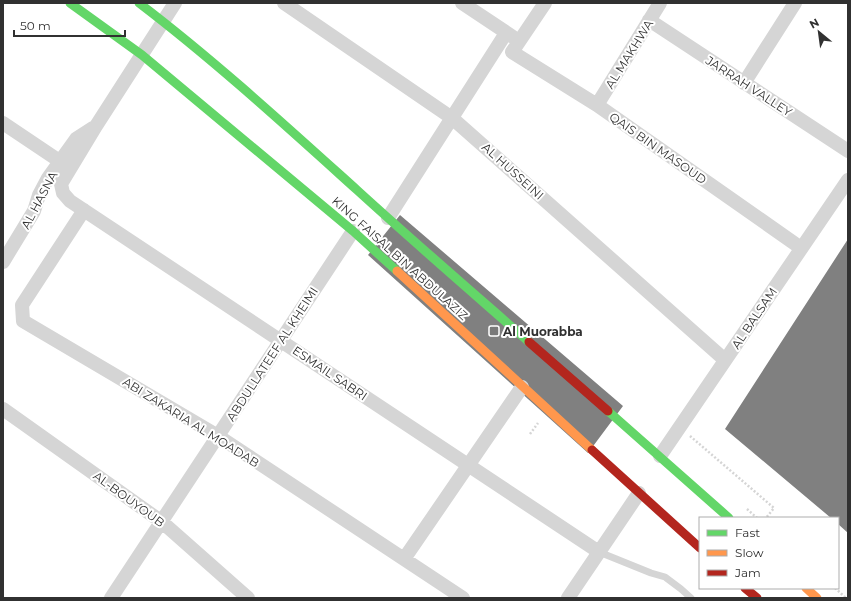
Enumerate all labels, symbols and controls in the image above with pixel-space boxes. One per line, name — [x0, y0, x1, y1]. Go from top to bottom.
scale bar — [14, 12, 125, 38]
north arrow — [799, 12, 839, 52]
text: N — [807, 15, 821, 32]
street label: AL MAKHWA — [602, 16, 656, 91]
text: 50 m — [20, 18, 51, 33]
street label: JARRAH VALLEY — [702, 52, 795, 120]
street label: QAIS BIN MASOUD — [607, 109, 710, 187]
street label: AL HUSSEINI — [479, 139, 547, 203]
street label: AL HASNA — [18, 168, 61, 231]
street label: KING FAISAL BIN ABDULAZIZ — [329, 193, 471, 323]
street label: ABDULLATEEF AL KHEIMI — [223, 284, 321, 424]
street label: AL BALSAM — [728, 284, 780, 352]
place label: Al Muorabba — [502, 324, 583, 339]
marker: Al Muorabba — [488, 325, 500, 337]
street label: ESMAIL SABRI — [290, 343, 370, 403]
street label: ABI ZAKARIA AL MOADAB — [120, 374, 262, 470]
street label: AL-BOUYOUB — [90, 468, 168, 530]
legend — [699, 517, 839, 589]
text: Fast — [735, 525, 760, 540]
text: Slow — [735, 545, 764, 560]
text: Jam — [734, 565, 761, 580]

